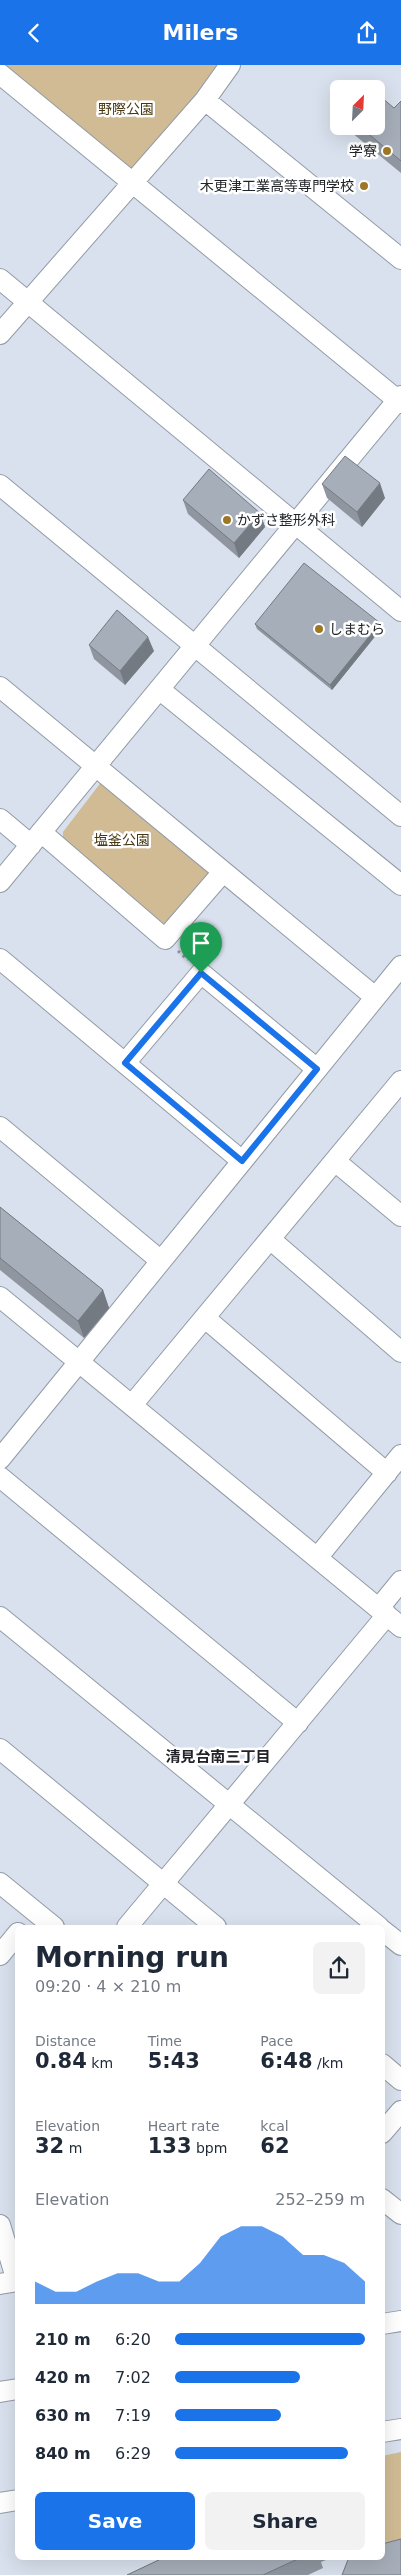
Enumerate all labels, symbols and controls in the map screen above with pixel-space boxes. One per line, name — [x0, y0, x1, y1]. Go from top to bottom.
icon: back — [20, 19, 48, 47]
icon: share — [353, 19, 381, 47]
text: Milers — [163, 20, 238, 45]
north arrow — [330, 80, 385, 135]
map controls — [330, 80, 385, 135]
park label: 野際公園 — [98, 101, 154, 117]
place label: 学寮 — [349, 143, 377, 159]
marker: 学寮 — [381, 145, 393, 157]
place label: 木更津工業高等専門学校 — [200, 178, 354, 194]
marker: 木更津工業高等専門学校 — [358, 180, 370, 192]
place label: かずさ整形外科 — [237, 512, 335, 528]
marker: かずさ整形外科 — [221, 514, 233, 526]
place label: しまむら — [329, 621, 385, 637]
marker: しまむら — [313, 623, 325, 635]
park label: 塩釜公園 — [94, 832, 150, 848]
pin — [180, 922, 222, 973]
icon: arrive — [187, 929, 215, 957]
district label: 清見台南三丁目 — [165, 1748, 271, 1766]
text: Morning run — [35, 1941, 229, 1974]
button: share — [313, 1942, 365, 1994]
text: 09:20 · 4 × 210 m — [35, 1977, 181, 1996]
text: Distance — [35, 2033, 96, 2049]
text: Time — [148, 2033, 182, 2049]
text: Pace — [260, 2033, 293, 2049]
text: 0.84 — [35, 2049, 87, 2073]
text: 5:43 — [148, 2049, 200, 2073]
text: 6:48 — [260, 2049, 313, 2073]
text: km — [87, 2055, 113, 2071]
text: /km — [313, 2055, 343, 2071]
text: Elevation — [35, 2118, 100, 2134]
text: Heart rate — [148, 2118, 220, 2134]
text: kcal — [260, 2118, 289, 2134]
text: 32 — [35, 2134, 64, 2158]
text: 133 — [148, 2134, 192, 2158]
text: 62 — [260, 2134, 290, 2158]
text: m — [64, 2140, 82, 2156]
text: bpm — [192, 2140, 227, 2156]
text: Elevation — [35, 2190, 109, 2209]
text: 252–259 m — [275, 2190, 365, 2209]
text: 210 m — [35, 2330, 91, 2349]
text: 6:20 — [115, 2330, 151, 2349]
text: 420 m — [35, 2368, 91, 2387]
text: 7:02 — [115, 2368, 151, 2387]
text: 630 m — [35, 2406, 91, 2425]
text: 7:19 — [115, 2406, 151, 2425]
text: 840 m — [35, 2444, 91, 2463]
text: 6:29 — [115, 2444, 151, 2463]
button: Save — [35, 2492, 195, 2550]
button: Share — [205, 2492, 365, 2550]

